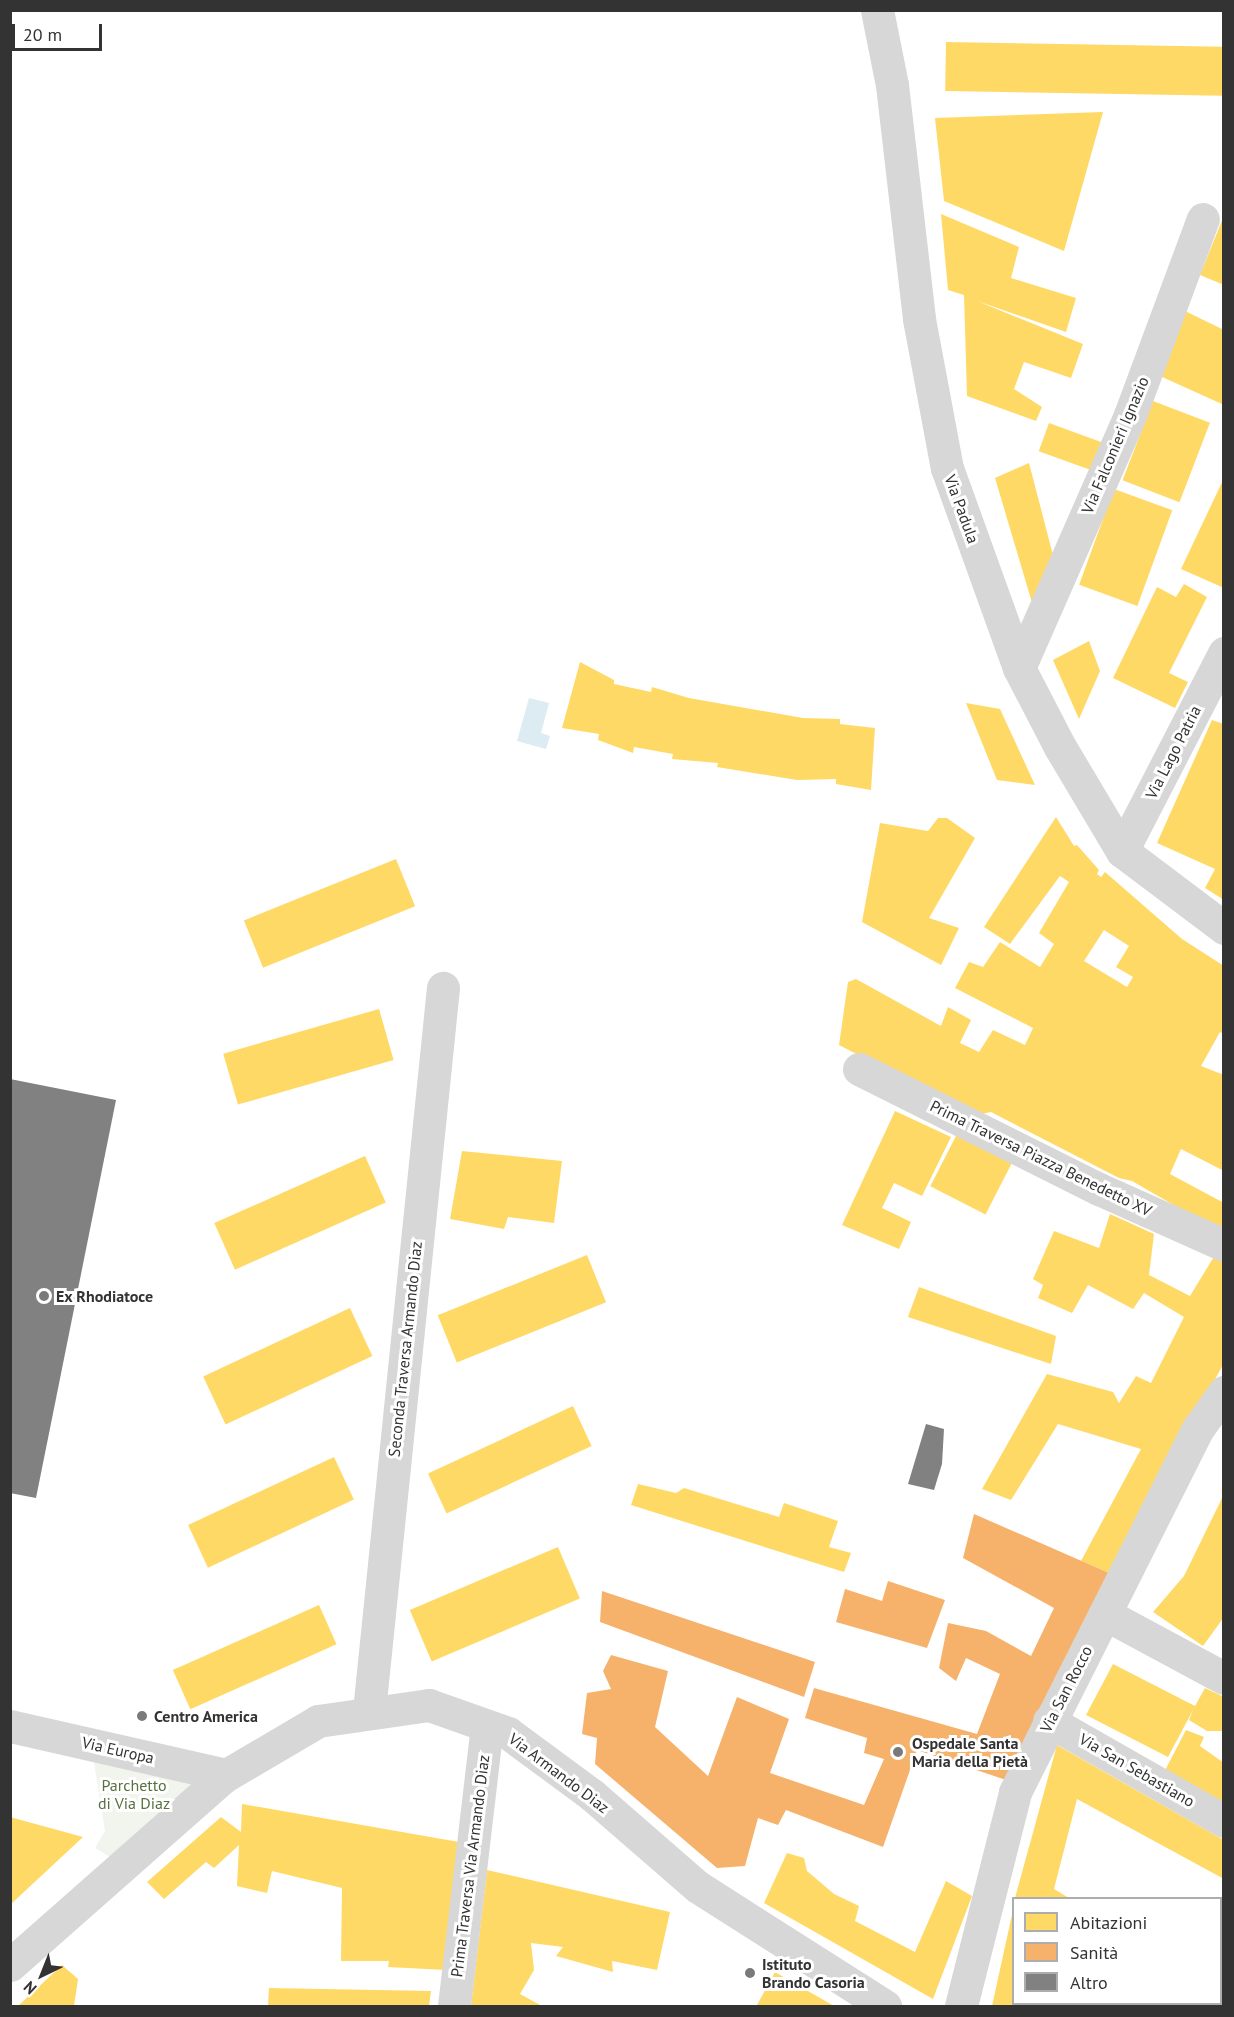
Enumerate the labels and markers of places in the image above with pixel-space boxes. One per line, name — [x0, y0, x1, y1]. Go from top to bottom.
place label: Ex Rhodiatoce — [56, 1286, 153, 1306]
marker: Ex Rhodiatoce — [37, 1289, 51, 1303]
place label: Centro America — [154, 1706, 259, 1726]
marker: Centro America — [135, 1709, 149, 1723]
place label: Ospedale Santa Maria della Pietà — [912, 1733, 1028, 1771]
marker: Ospedale Santa Maria della Pietà — [889, 1743, 907, 1761]
place label: Istituto Brando Casoria — [762, 1954, 865, 1992]
marker: Istituto Brando Casoria — [743, 1966, 757, 1980]

